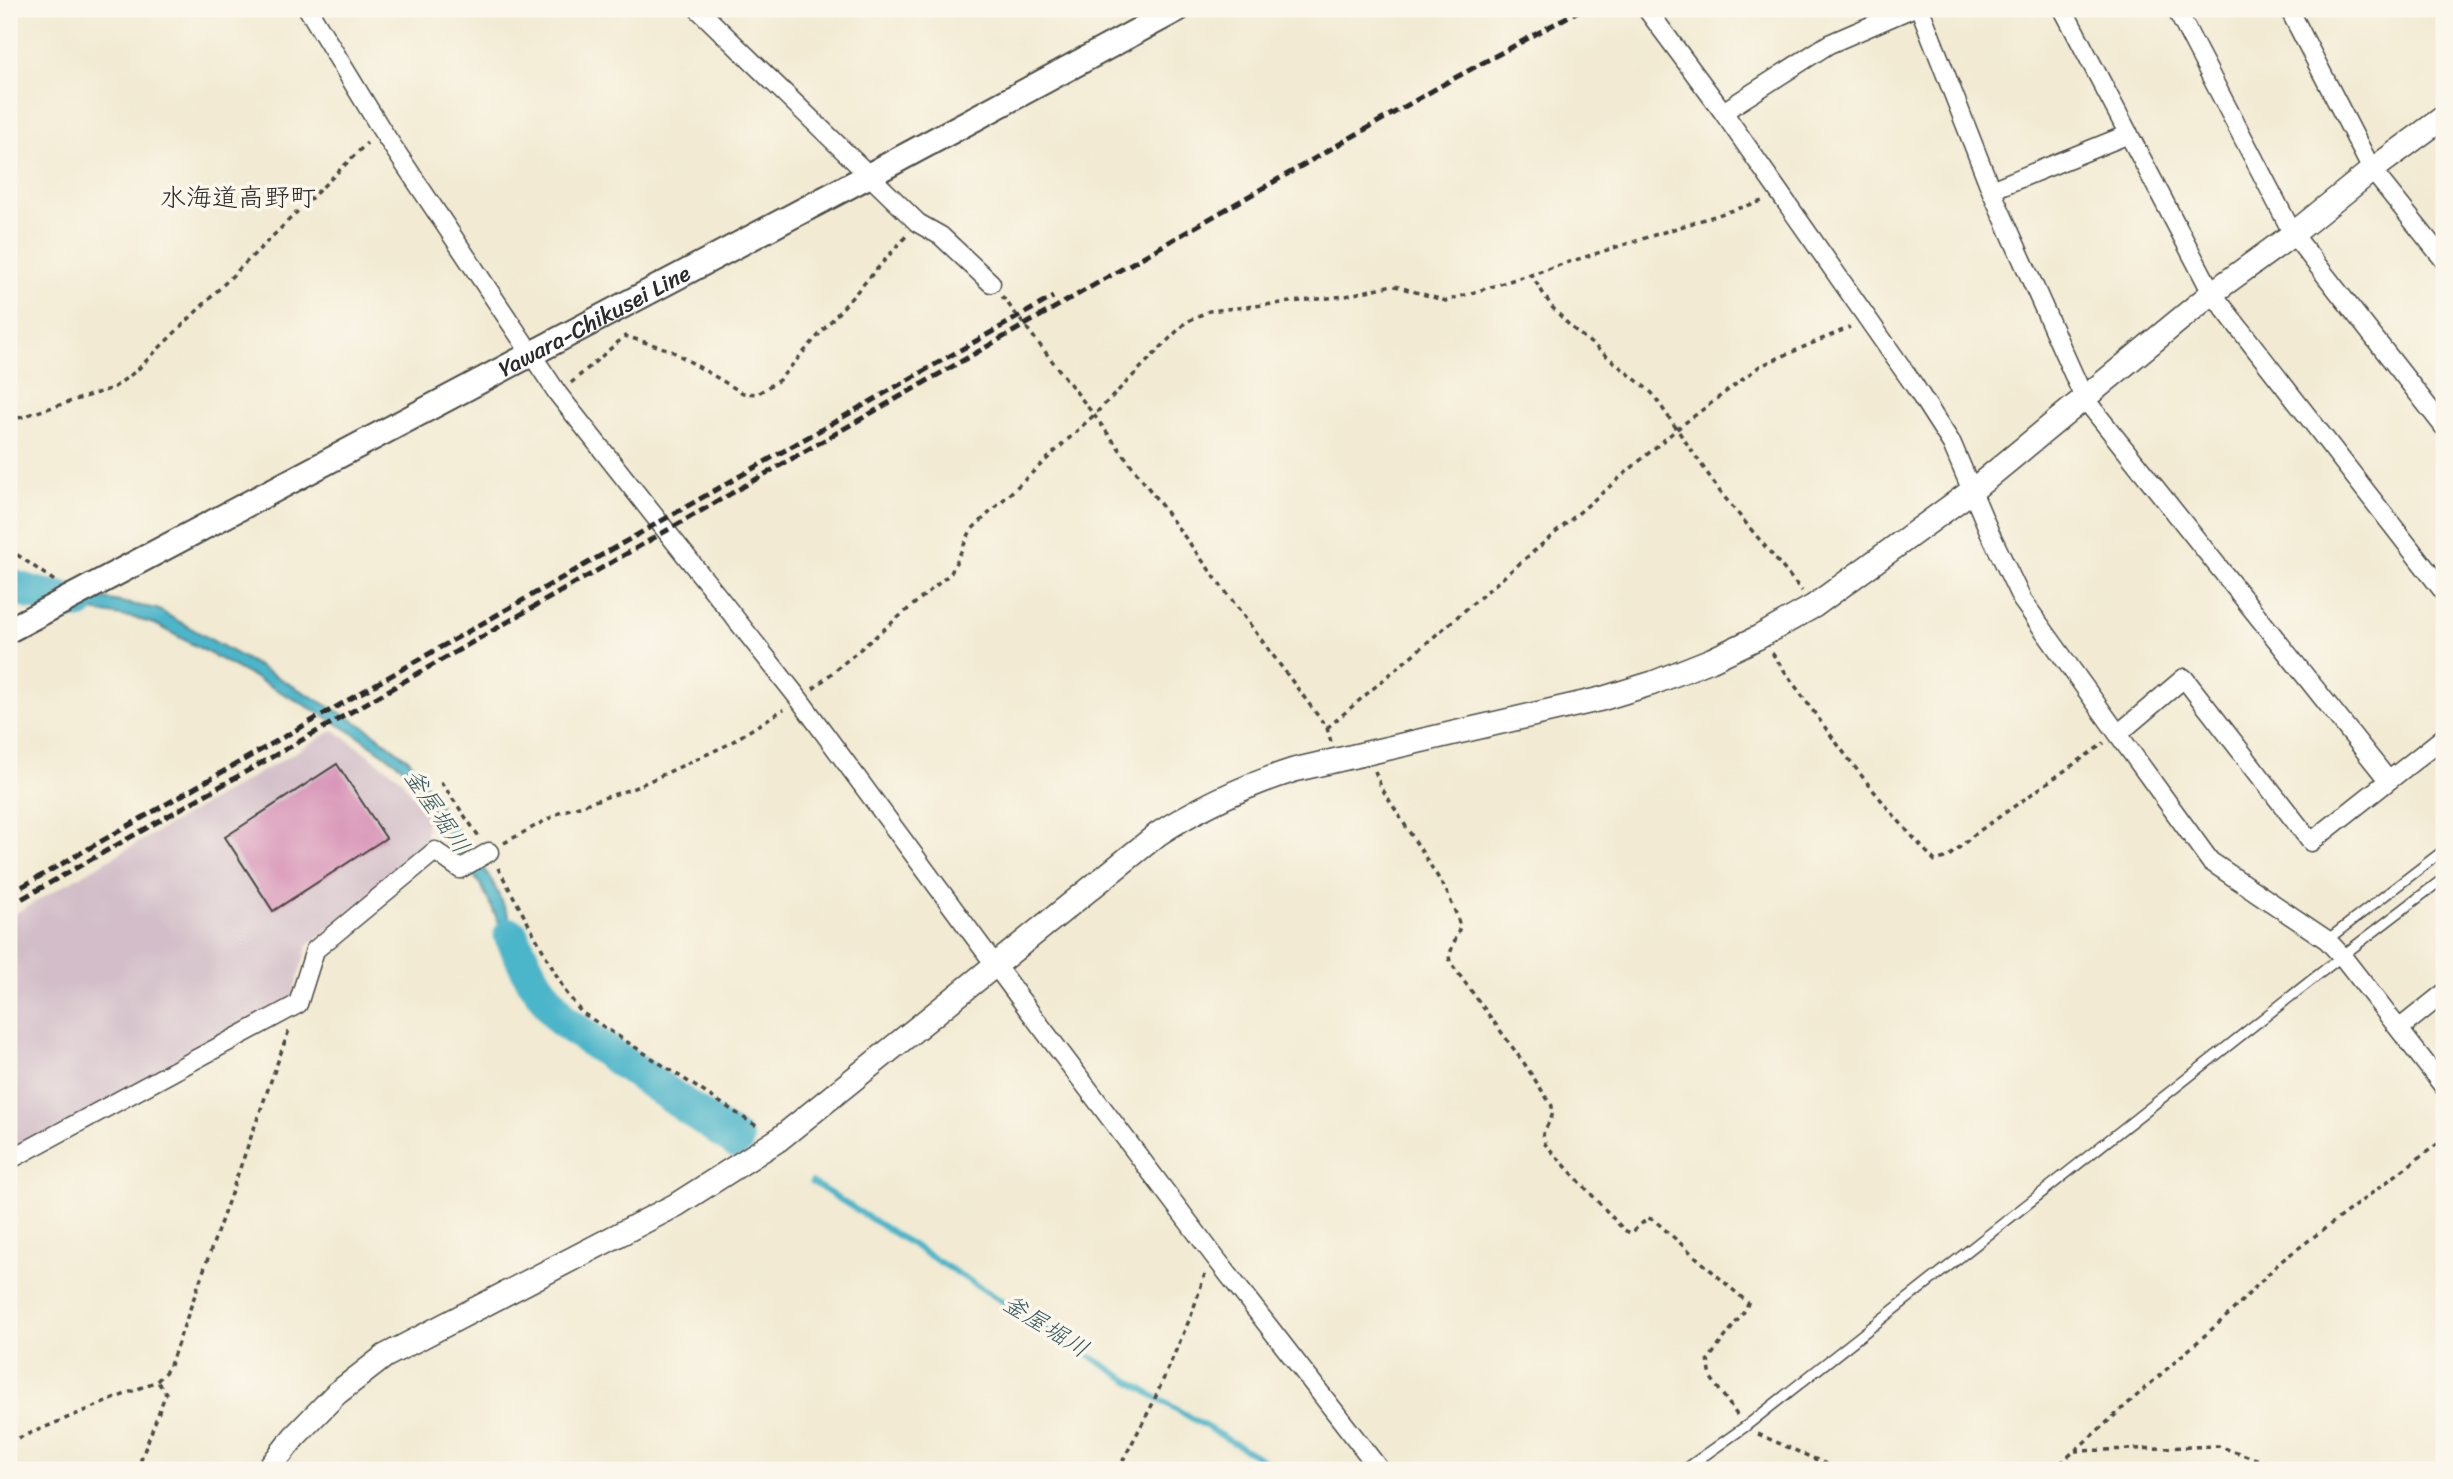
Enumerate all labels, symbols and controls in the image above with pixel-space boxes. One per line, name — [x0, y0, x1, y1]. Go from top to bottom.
district label: 水海道高野町 — [160, 174, 316, 220]
street label: Yawara-Chikusei Line — [491, 253, 698, 389]
water label: 釜屋堀川 — [393, 759, 481, 863]
water label: 釜屋堀川 — [994, 1283, 1098, 1369]

